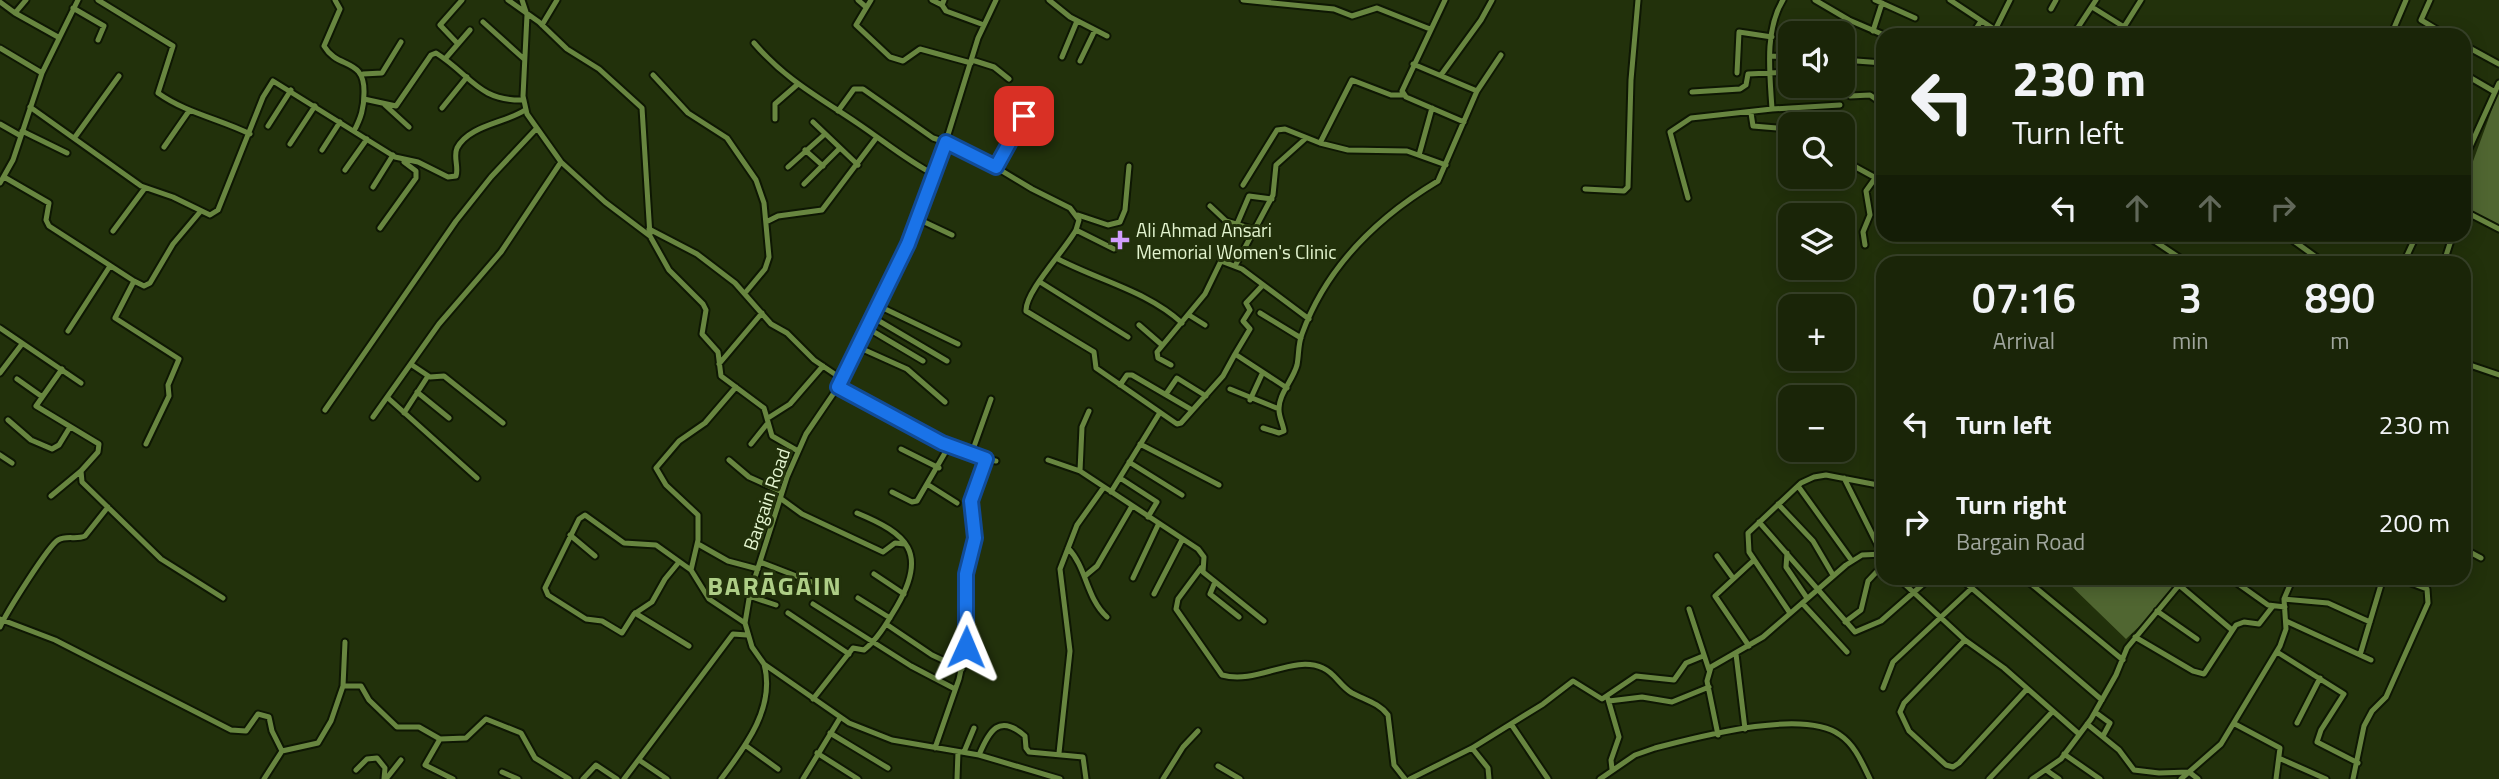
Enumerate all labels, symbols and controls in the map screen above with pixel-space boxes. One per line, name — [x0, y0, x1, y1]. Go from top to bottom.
map controls — [1778, 21, 1855, 462]
button: sound — [1778, 21, 1855, 98]
text: 230 m — [2012, 40, 2146, 115]
icon: left — [1897, 56, 1988, 147]
pin — [994, 86, 1054, 146]
icon: arrive — [1005, 97, 1043, 135]
text: Turn left — [2012, 108, 2124, 156]
button: search — [1778, 112, 1855, 189]
icon: left — [2045, 189, 2083, 227]
icon: ahead — [2118, 189, 2156, 227]
icon: ahead — [2191, 189, 2229, 227]
icon: right — [2264, 189, 2302, 227]
button: layers — [1778, 203, 1855, 280]
place label: Ali Ahmad Ansari Memorial Women's Clinic — [1136, 215, 1337, 266]
marker: Ali Ahmad Ansari Memorial Women's Clinic — [1110, 230, 1130, 250]
text: 07:16 — [1972, 265, 2076, 329]
text: 3 — [2179, 265, 2202, 329]
text: 890 — [2305, 265, 2375, 329]
button: + — [1778, 294, 1855, 371]
text: Arrival — [1993, 323, 2055, 358]
text: min — [2172, 323, 2209, 358]
text: m — [2330, 323, 2349, 358]
button: − — [1778, 385, 1855, 462]
icon: left — [1897, 405, 1935, 443]
text: Turn left — [1956, 405, 2051, 444]
text: 230 m — [2379, 405, 2450, 444]
street label: Bargain Road — [735, 444, 797, 554]
text: Turn right — [1956, 485, 2067, 524]
icon: right — [1897, 503, 1935, 541]
text: 200 m — [2379, 503, 2450, 542]
text: Bargain Road — [1956, 524, 2085, 559]
district label: BARĀGĀIN — [707, 566, 843, 605]
position arrow — [929, 610, 1003, 684]

